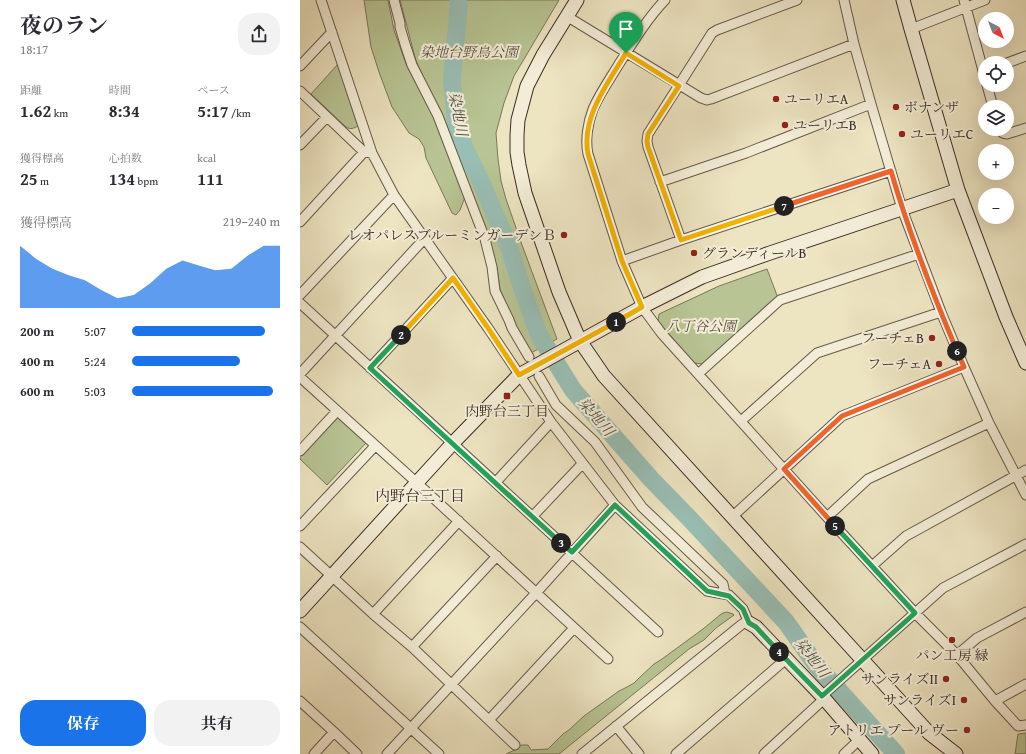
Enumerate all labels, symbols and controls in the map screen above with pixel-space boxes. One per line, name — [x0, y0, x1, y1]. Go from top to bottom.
text: 夜のラン — [20, 9, 108, 41]
pin — [609, 12, 643, 53]
north arrow — [978, 12, 1014, 48]
map controls — [978, 12, 1014, 224]
button: share — [238, 13, 280, 55]
icon: arrive — [615, 18, 637, 40]
text: 18:17 — [20, 40, 48, 59]
park label: 染地台野鳥公園 — [420, 42, 520, 62]
button: locate — [978, 56, 1014, 92]
text: 距離 — [20, 82, 42, 98]
text: 時間 — [109, 82, 131, 98]
text: ペース — [197, 82, 230, 98]
place label: ユーリエA — [784, 89, 849, 109]
water label: 染地川 — [444, 90, 473, 140]
marker: ユーリエA — [771, 94, 781, 104]
place label: ボナンザ — [904, 97, 959, 117]
text: 1.62 — [20, 98, 51, 123]
text: 8:34 — [109, 98, 140, 123]
text: 5:17 — [197, 98, 229, 123]
button: layers — [978, 100, 1014, 136]
marker: ボナンザ — [891, 102, 901, 112]
text: km — [51, 105, 68, 121]
text: /km — [229, 105, 251, 121]
place label: ユーリエB — [793, 115, 857, 135]
marker: ユーリエB — [780, 120, 790, 130]
place label: ユーリエC — [910, 124, 974, 144]
marker: ユーリエC — [897, 129, 907, 139]
button: + — [978, 144, 1014, 180]
text: 獲得標高 — [20, 150, 64, 166]
text: 心拍数 — [109, 150, 142, 166]
text: kcal — [197, 150, 216, 166]
text: 25 — [20, 166, 38, 191]
text: 134 — [109, 166, 135, 191]
text: 111 — [197, 166, 224, 191]
text: m — [38, 173, 49, 189]
text: bpm — [135, 173, 158, 189]
button: − — [978, 188, 1014, 224]
pin: 7 — [774, 196, 794, 216]
text: 7 — [781, 198, 787, 214]
text: 219–240 m — [223, 212, 280, 231]
text: 獲得標高 — [20, 213, 72, 232]
place label: レオパレスブルーミンガーデンＢ — [348, 225, 556, 245]
marker: レオパレスブルーミンガーデンＢ — [559, 230, 569, 240]
place label: グランディールB — [702, 243, 807, 263]
marker: グランディールB — [689, 248, 699, 258]
pin: 1 — [606, 312, 626, 332]
text: 1 — [613, 314, 619, 330]
park label: 八丁谷公園 — [666, 316, 738, 336]
text: 200 m — [20, 322, 54, 341]
text: 5:07 — [84, 322, 106, 341]
pin: 2 — [391, 325, 411, 345]
text: 2 — [398, 327, 404, 343]
place label: フーチェB — [861, 328, 924, 348]
marker: フーチェB — [927, 333, 937, 343]
pin: 6 — [947, 341, 967, 361]
text: 6 — [954, 343, 960, 359]
text: 400 m — [20, 352, 54, 371]
text: 5:24 — [84, 352, 106, 371]
place label: フーチェA — [867, 354, 932, 374]
marker: フーチェA — [934, 359, 944, 369]
text: 600 m — [20, 382, 54, 401]
text: 5:03 — [84, 382, 106, 401]
marker: 内野台三丁目 — [502, 391, 512, 401]
water label: 染地川 — [574, 393, 620, 442]
place label: 内野台三丁目 — [465, 401, 549, 421]
district label: 内野台三丁目 — [375, 485, 465, 506]
pin: 5 — [825, 516, 845, 536]
text: 5 — [832, 518, 838, 534]
pin: 3 — [551, 533, 571, 553]
text: 3 — [558, 535, 564, 551]
water label: 染地川 — [790, 633, 836, 683]
marker: パン工房 緑 — [947, 635, 957, 645]
pin: 4 — [769, 642, 789, 662]
text: 4 — [776, 644, 782, 660]
place label: パン工房 緑 — [915, 645, 989, 665]
place label: サンライズⅡ — [861, 669, 938, 689]
marker: サンライズⅡ — [941, 674, 951, 684]
place label: サンライズⅠ — [883, 690, 956, 710]
marker: サンライズⅠ — [959, 695, 969, 705]
button: 保存 — [20, 700, 146, 746]
button: 共有 — [154, 700, 280, 746]
place label: アトリエ プール ヴー — [828, 720, 959, 740]
marker: アトリエ プール ヴー — [962, 725, 972, 735]

